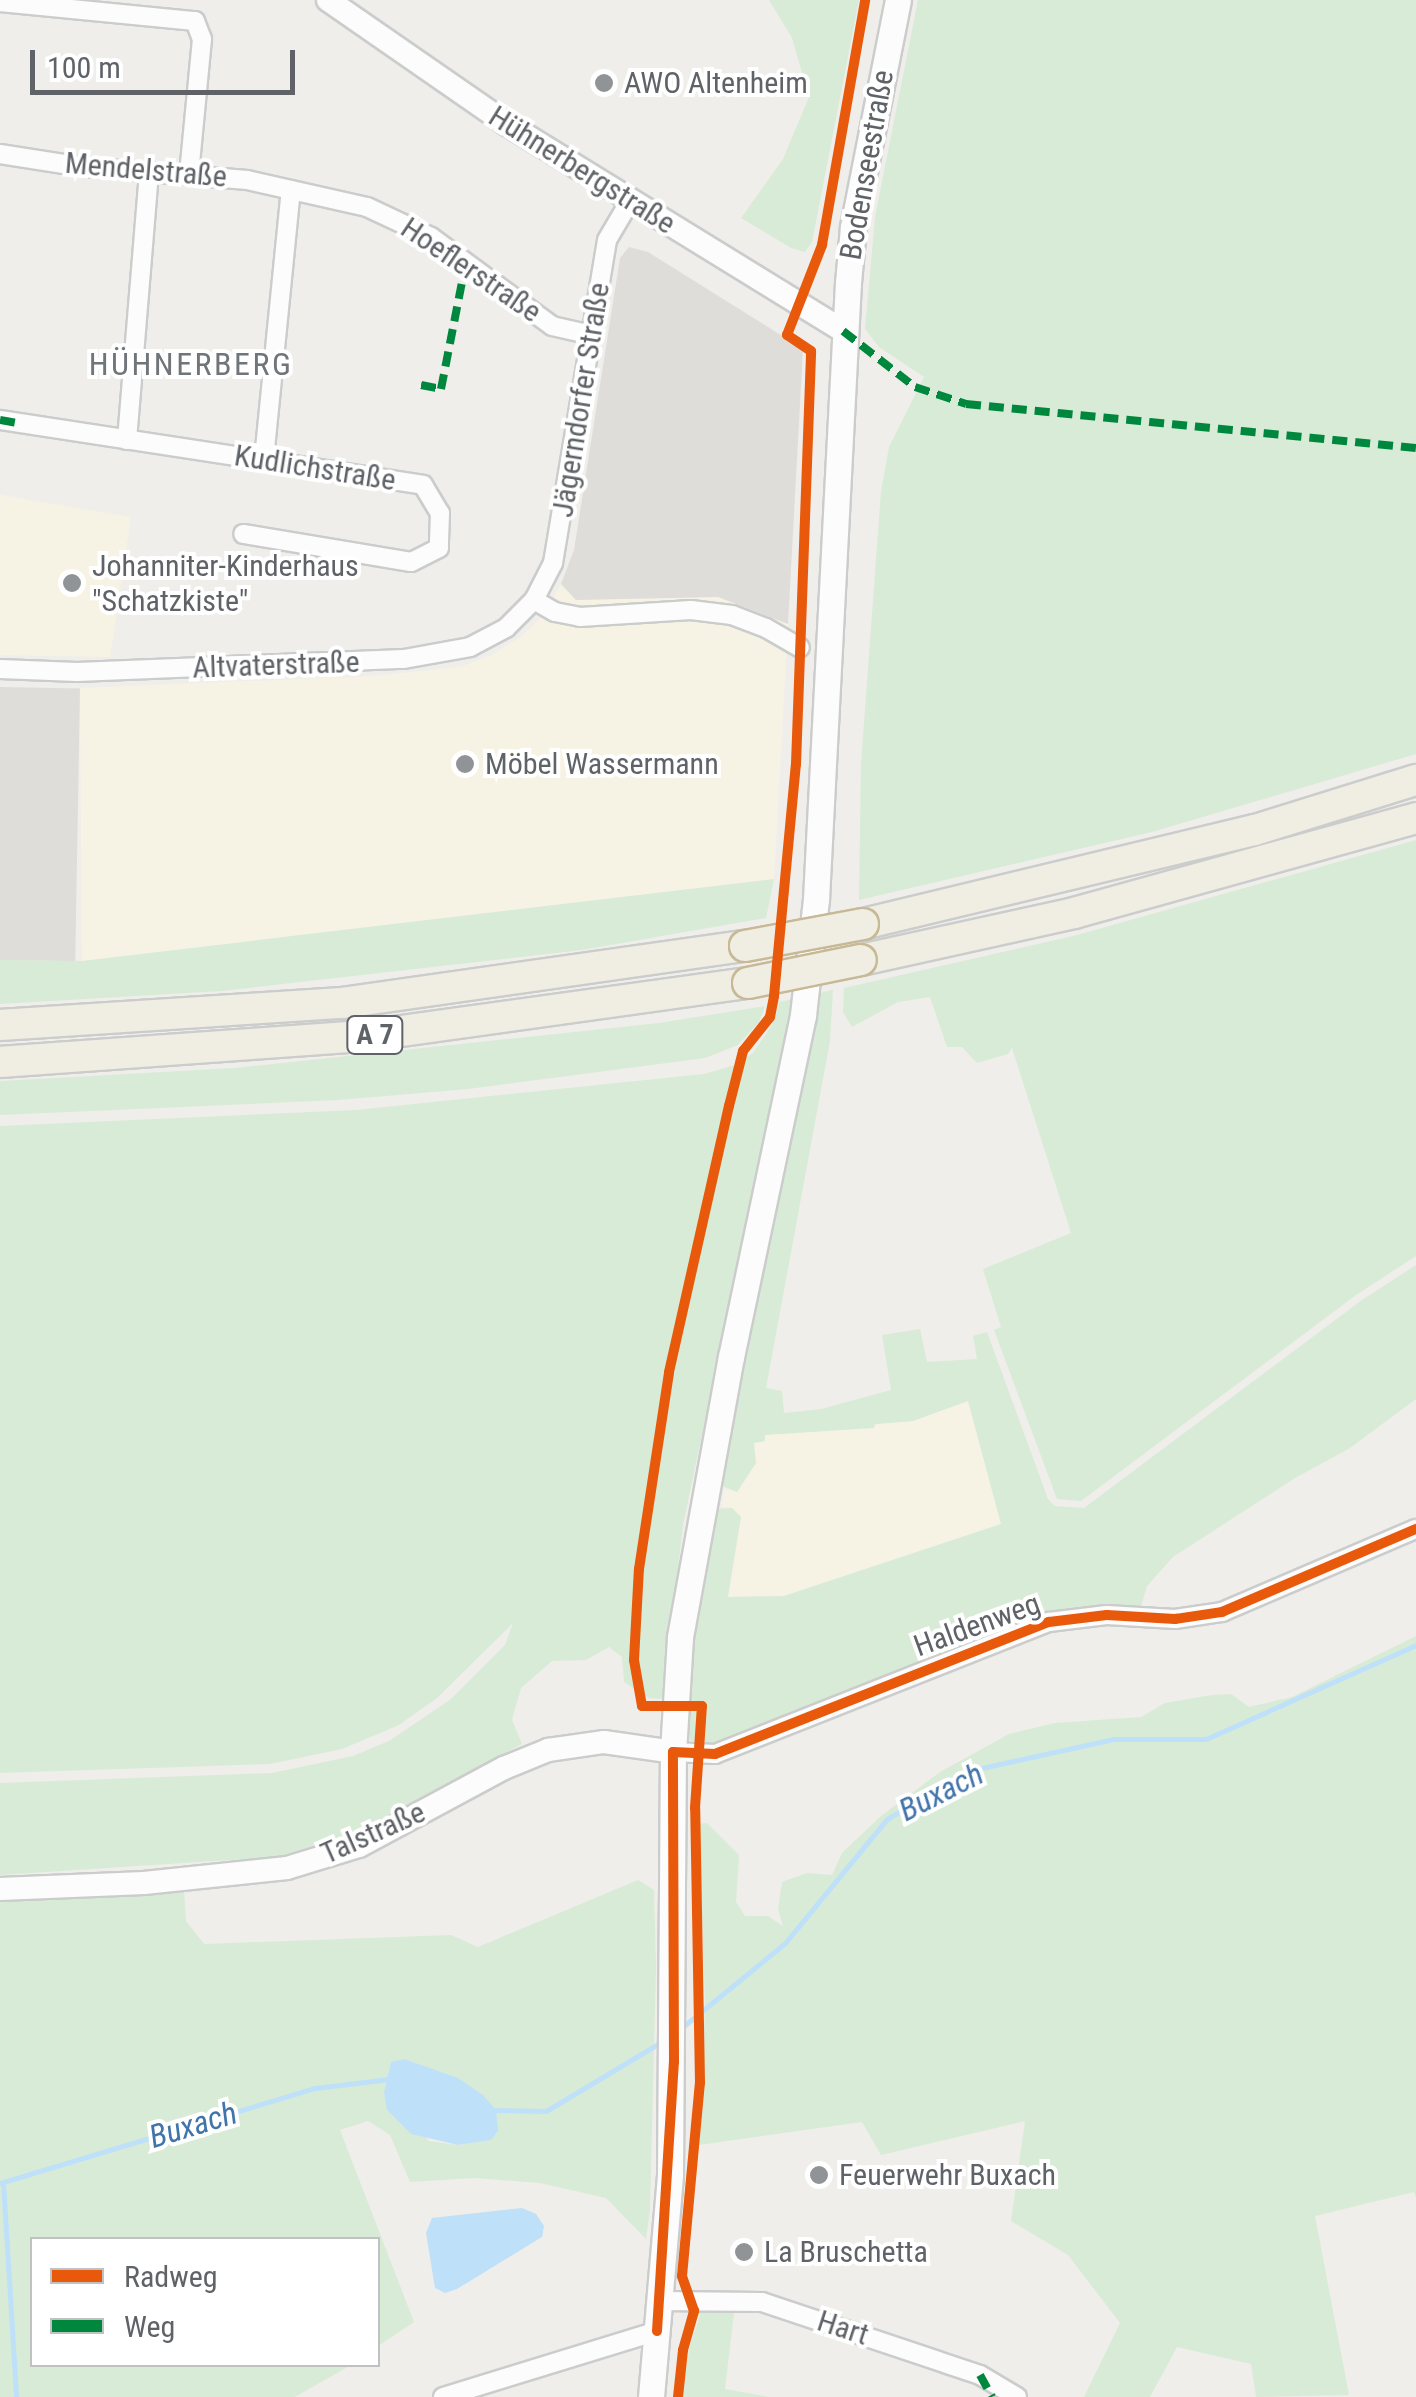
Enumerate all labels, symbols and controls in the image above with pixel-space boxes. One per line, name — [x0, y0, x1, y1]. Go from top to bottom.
scale bar — [35, 30, 300, 92]
text: 100 m — [47, 50, 121, 85]
place label: AWO Altenheim — [624, 65, 808, 101]
street label: Bodenseestraße — [833, 67, 901, 263]
marker: AWO Altenheim — [593, 72, 615, 94]
street label: Hühnerbergstraße — [482, 98, 682, 242]
street label: Mendelstraße — [64, 145, 228, 195]
street label: Hoeflerstraße — [394, 210, 548, 330]
street label: Jägerndorfer Straße — [545, 280, 617, 520]
district label: HÜHNERBERG — [89, 345, 293, 383]
street label: Kudlichstraße — [232, 437, 398, 499]
place label: Johanniter-Kinderhaus "Schatzkiste" — [92, 548, 359, 618]
marker: Johanniter-Kinderhaus "Schatzkiste" — [61, 572, 83, 594]
street label: Altvaterstraße — [192, 644, 360, 686]
place label: Möbel Wassermann — [485, 746, 719, 782]
marker: Möbel Wassermann — [454, 753, 476, 775]
road number: A 7 — [345, 1012, 405, 1058]
street label: Haldenweg — [909, 1586, 1045, 1664]
water label: Buxach — [892, 1755, 990, 1829]
street label: Talstraße — [315, 1794, 431, 1872]
water label: Buxach — [144, 2094, 242, 2156]
place label: Feuerwehr Buxach — [839, 2157, 1056, 2193]
marker: Feuerwehr Buxach — [808, 2164, 830, 2186]
place label: La Bruschetta — [764, 2234, 928, 2270]
legend — [30, 2237, 380, 2367]
marker: La Bruschetta — [733, 2241, 755, 2263]
text: Radweg — [124, 2259, 218, 2294]
street label: Hart — [813, 2303, 873, 2353]
text: Weg — [124, 2309, 175, 2344]

